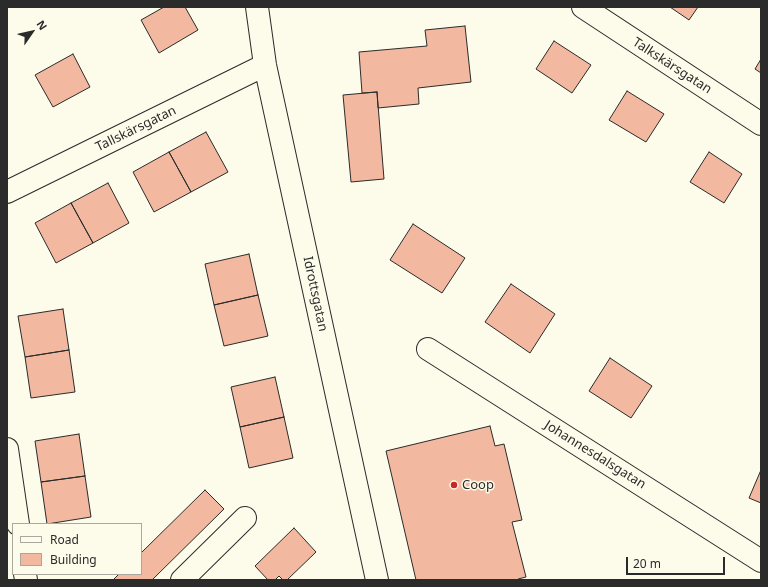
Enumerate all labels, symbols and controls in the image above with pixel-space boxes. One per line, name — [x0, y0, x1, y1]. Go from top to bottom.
north arrow — [12, 12, 52, 52]
text: N — [34, 17, 51, 33]
street label: Talkskärsgatan — [630, 35, 714, 97]
street label: Tallskärsgatan — [93, 103, 179, 155]
street label: Idrottsgatan — [299, 255, 331, 333]
street label: Johannesdalsgatan — [541, 418, 649, 492]
place label: Coop — [462, 477, 494, 493]
marker: Coop — [449, 480, 459, 490]
legend — [12, 523, 142, 575]
text: Road — [50, 531, 79, 548]
scale bar — [628, 549, 727, 575]
text: Building — [50, 551, 97, 568]
text: 20 m — [633, 555, 661, 572]

